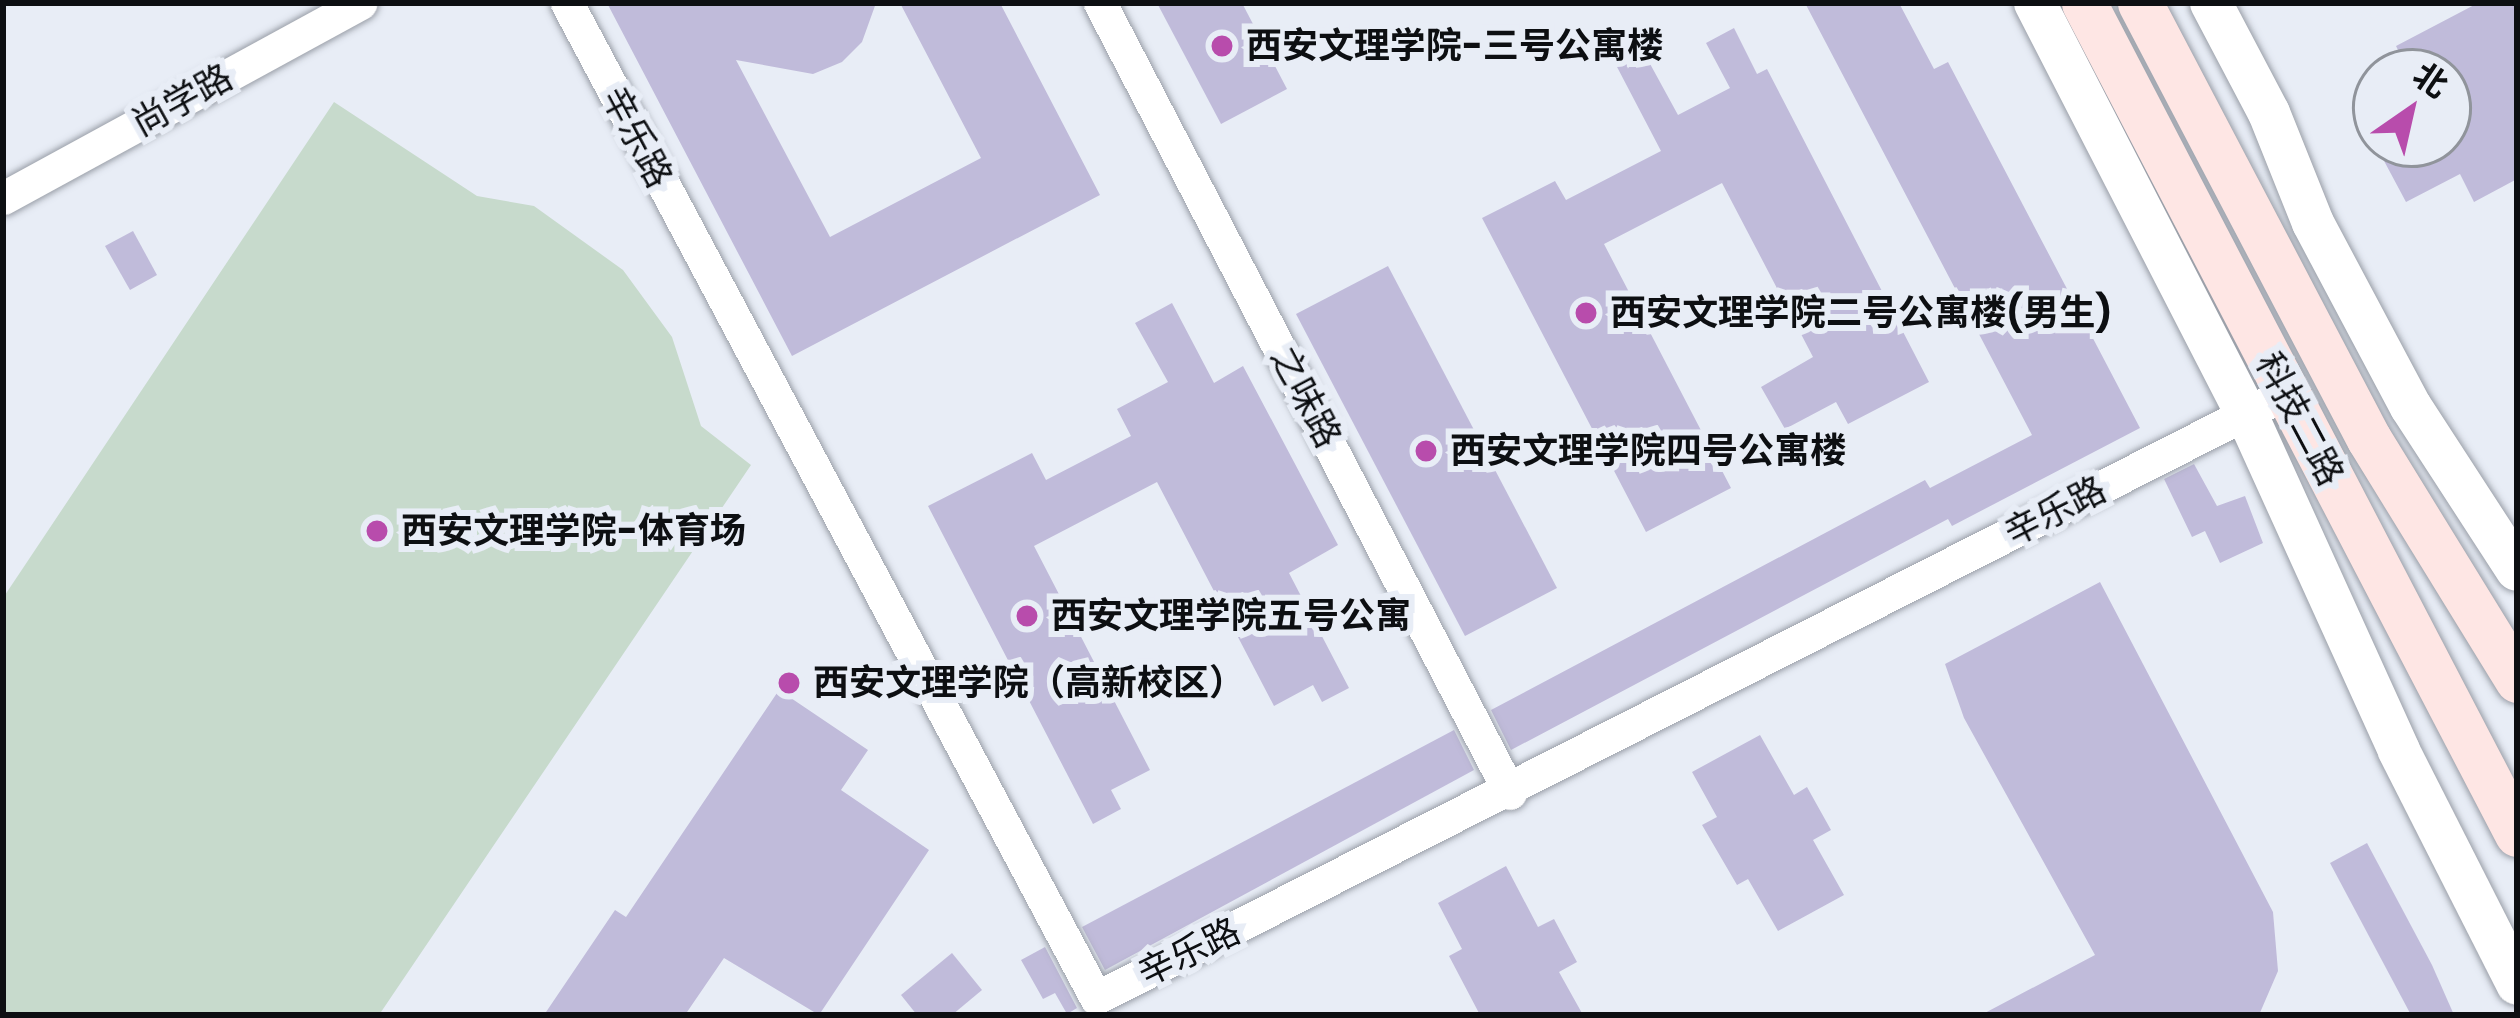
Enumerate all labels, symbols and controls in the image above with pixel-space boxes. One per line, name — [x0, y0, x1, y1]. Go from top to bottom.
place label: 西安文理学院-三号公寓楼 — [1246, 24, 1663, 68]
marker: 西安文理学院-三号公寓楼 — [1209, 33, 1235, 59]
north arrow — [2352, 48, 2472, 168]
text: 北 — [2404, 52, 2458, 109]
street label: 尚学路 — [124, 55, 240, 145]
street label: 辛乐路 — [593, 79, 681, 195]
place label: 西安文理学院二号公寓楼(男生) — [1610, 291, 2112, 335]
marker: 西安文理学院二号公寓楼(男生) — [1573, 300, 1599, 326]
street label: 之味路 — [1262, 339, 1350, 455]
street label: 科技二路 — [2247, 345, 2353, 493]
place label: 西安文理学院四号公寓楼 — [1450, 429, 1846, 473]
marker: 西安文理学院四号公寓楼 — [1413, 438, 1439, 464]
street label: 辛乐路 — [1997, 467, 2113, 555]
place label: 西安文理学院-体育场 — [401, 509, 746, 553]
marker: 西安文理学院-体育场 — [364, 518, 390, 544]
place label: 西安文理学院五号公寓 — [1051, 594, 1411, 638]
marker: 西安文理学院五号公寓 — [1014, 603, 1040, 629]
place label: 西安文理学院（高新校区） — [813, 661, 1245, 705]
marker: 西安文理学院（高新校区） — [776, 670, 802, 696]
street label: 辛乐路 — [1131, 909, 1247, 995]

